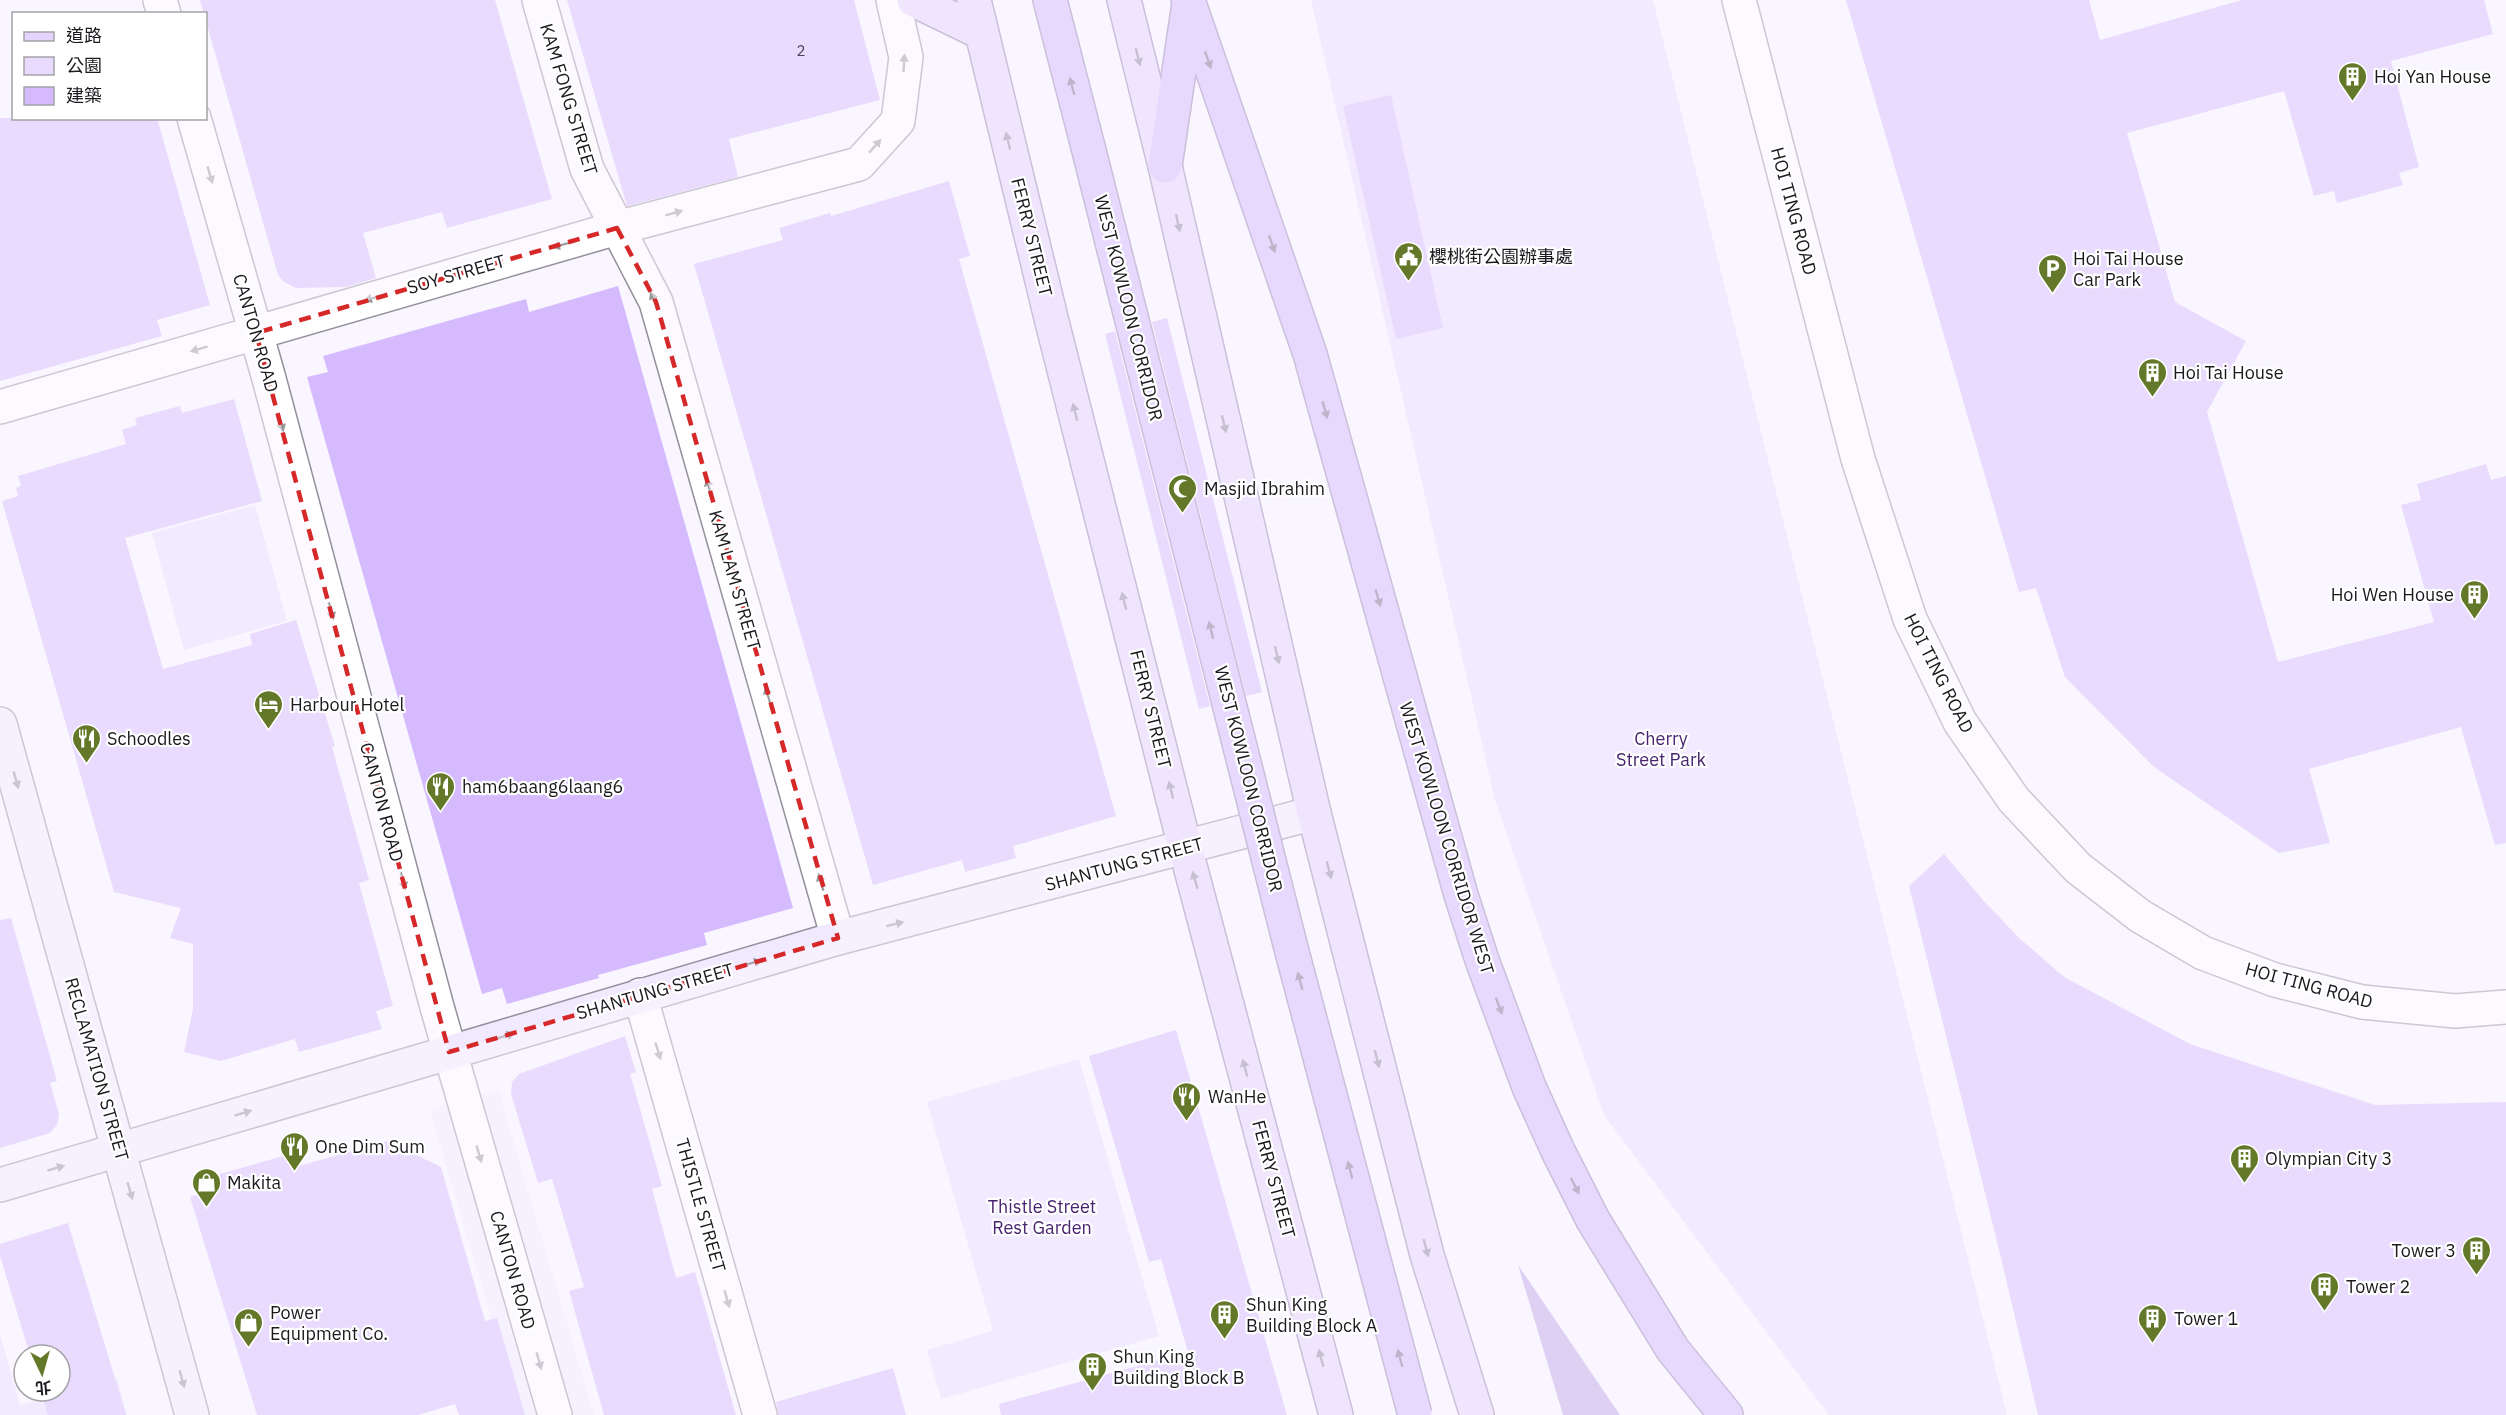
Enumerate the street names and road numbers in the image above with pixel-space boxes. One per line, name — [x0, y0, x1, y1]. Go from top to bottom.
street label: KAM FONG STREET — [535, 21, 603, 177]
street label: HOI TING ROAD — [1766, 145, 1822, 277]
street label: FERRY STREET — [1006, 175, 1058, 299]
street label: WEST KOWLOON CORRIDOR — [1090, 193, 1168, 423]
street label: SOY STREET — [404, 249, 508, 299]
street label: CANTON ROAD — [228, 271, 284, 395]
street label: KAM LAM STREET — [704, 507, 766, 653]
street label: HOI TING ROAD — [1899, 609, 1979, 737]
street label: FERRY STREET — [1125, 647, 1177, 771]
street label: WEST KOWLOON CORRIDOR — [1210, 664, 1288, 894]
street label: WEST KOWLOON CORRIDOR WEST — [1395, 699, 1499, 977]
street label: CANTON ROAD — [355, 740, 409, 864]
street label: SHANTUNG STREET — [1042, 832, 1206, 896]
street label: HOI TING ROAD — [2243, 957, 2375, 1013]
street label: SHANTUNG STREET — [574, 958, 736, 1024]
street label: RECLAMATION STREET — [60, 975, 134, 1163]
street label: FERRY STREET — [1247, 1117, 1301, 1241]
street label: THISTLE STREET — [671, 1136, 731, 1274]
street label: CANTON ROAD — [485, 1208, 541, 1332]

